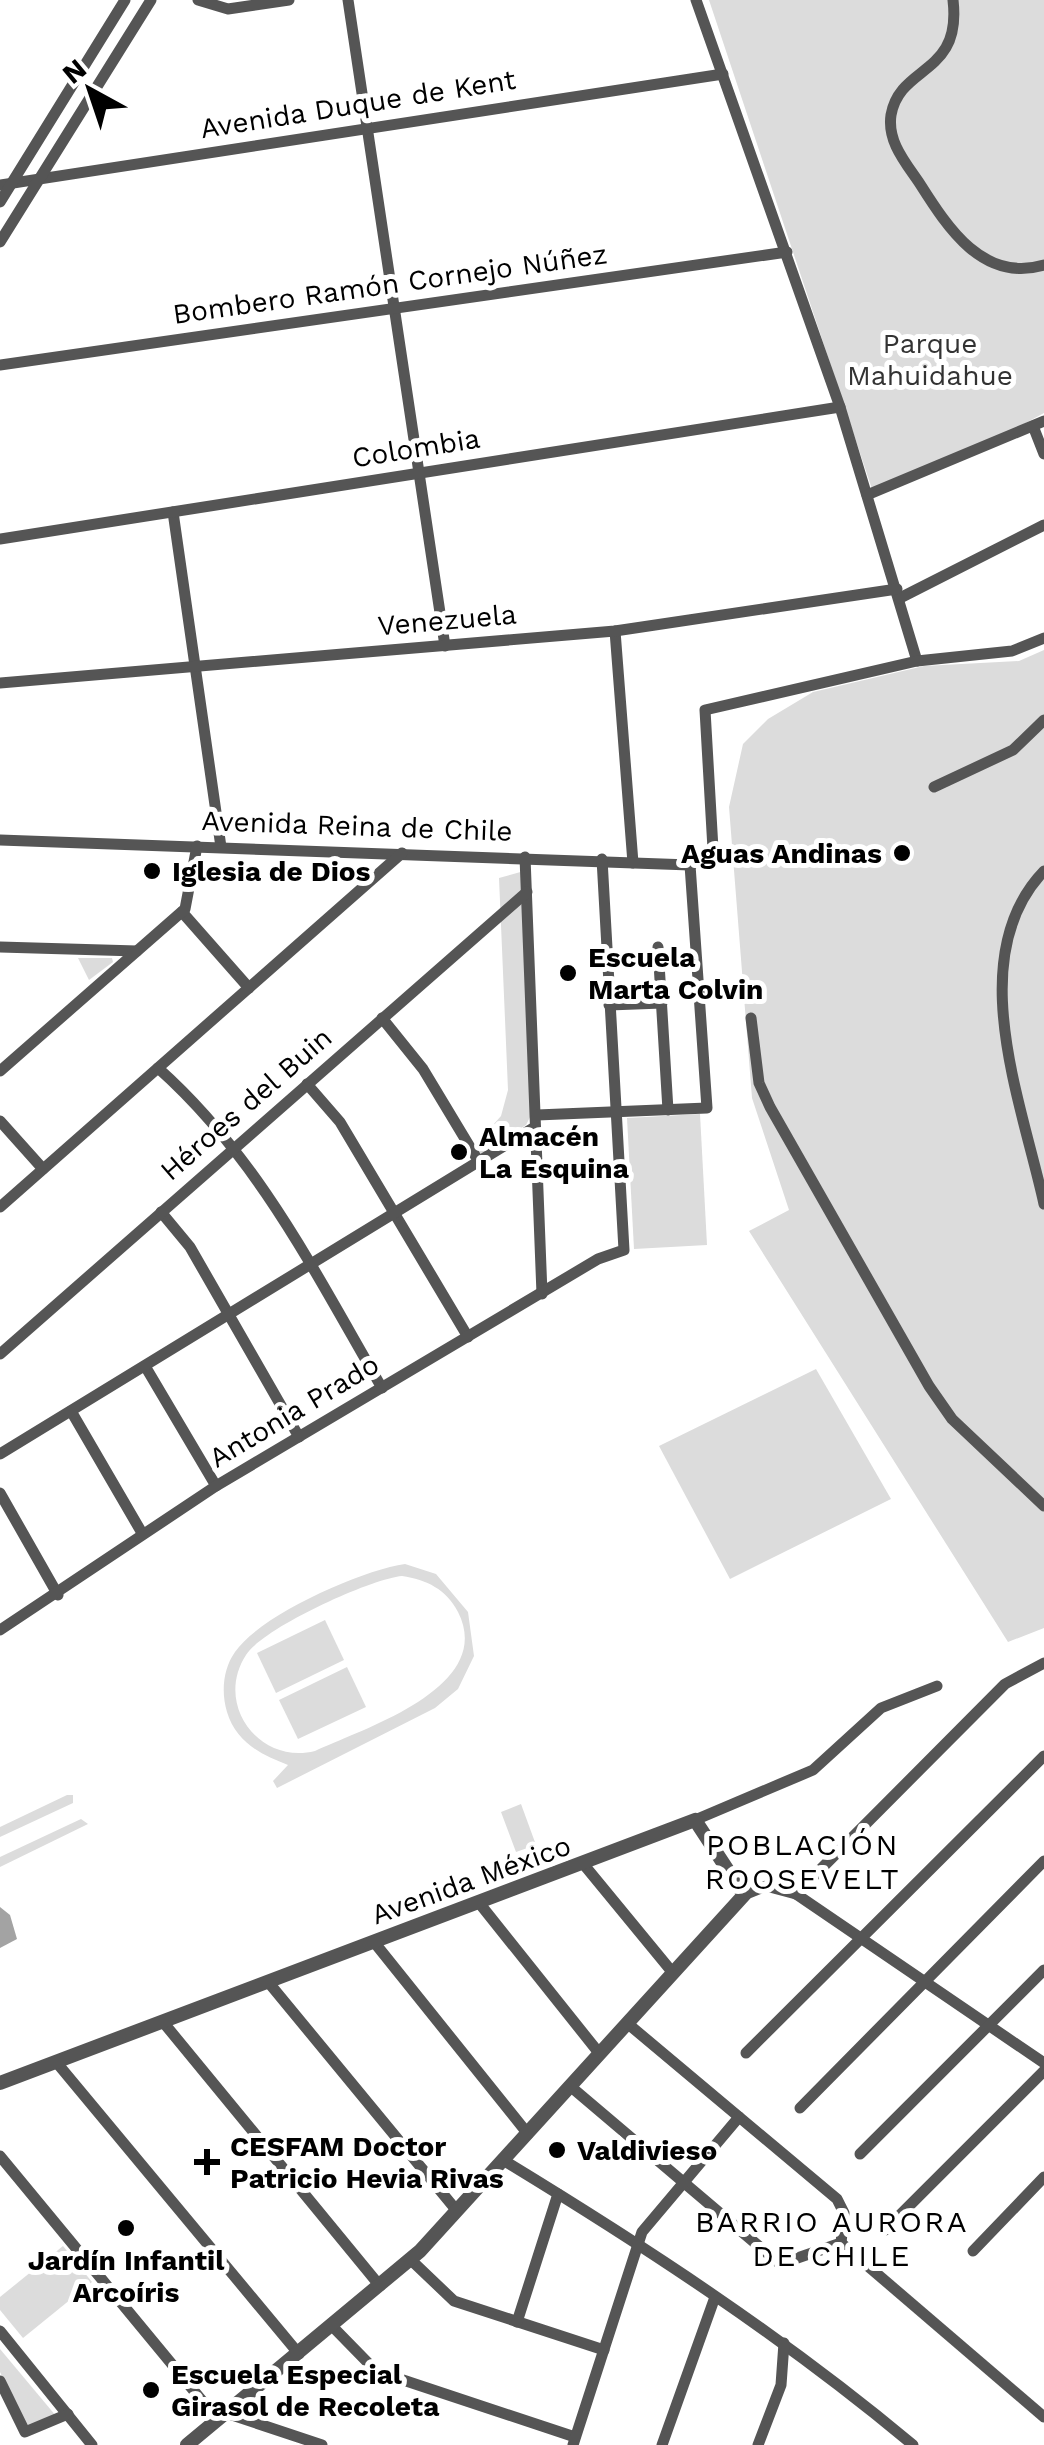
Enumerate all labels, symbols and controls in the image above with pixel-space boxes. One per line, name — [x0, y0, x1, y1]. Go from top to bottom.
north arrow — [40, 40, 140, 140]
text: N — [56, 52, 93, 91]
street label: Avenida Duque de Kent — [198, 63, 518, 145]
street label: Bombero Ramón Cornejo Núñez — [171, 237, 609, 331]
park label: Parque Mahuidahue — [847, 327, 1013, 392]
street label: Colombia — [350, 422, 482, 474]
street label: Venezuela — [376, 597, 518, 643]
street label: Avenida Reina de Chile — [201, 804, 513, 848]
place label: Aguas Andinas — [681, 837, 882, 870]
marker: Aguas Andinas — [891, 842, 913, 864]
place label: Iglesia de Dios — [172, 855, 371, 888]
marker: Iglesia de Dios — [141, 860, 163, 882]
place label: Escuela Marta Colvin — [588, 941, 763, 1006]
marker: Escuela Marta Colvin — [557, 962, 579, 984]
street label: Héroes del Buin — [154, 1021, 338, 1187]
place label: Almacén La Esquina — [479, 1120, 630, 1185]
marker: Almacén La Esquina — [448, 1141, 470, 1163]
street label: Antonia Prado — [203, 1347, 385, 1475]
district label: POBLACIÓN ROOSEVELT — [705, 1827, 901, 1896]
street label: Avenida México — [367, 1829, 575, 1931]
place label: CESFAM Doctor Patricio Hevia Rivas — [230, 2130, 504, 2195]
place label: Valdivieso — [577, 2134, 717, 2167]
marker: Valdivieso — [546, 2139, 568, 2161]
marker: CESFAM Doctor Patricio Hevia Rivas — [194, 2149, 220, 2175]
district label: BARRIO AURORA DE CHILE — [695, 2204, 969, 2273]
marker: Jardín Infantil Arcoíris — [115, 2217, 137, 2239]
place label: Jardín Infantil Arcoíris — [28, 2244, 225, 2309]
place label: Escuela Especial Girasol de Recoleta — [171, 2358, 440, 2423]
marker: Escuela Especial Girasol de Recoleta — [140, 2379, 162, 2401]

